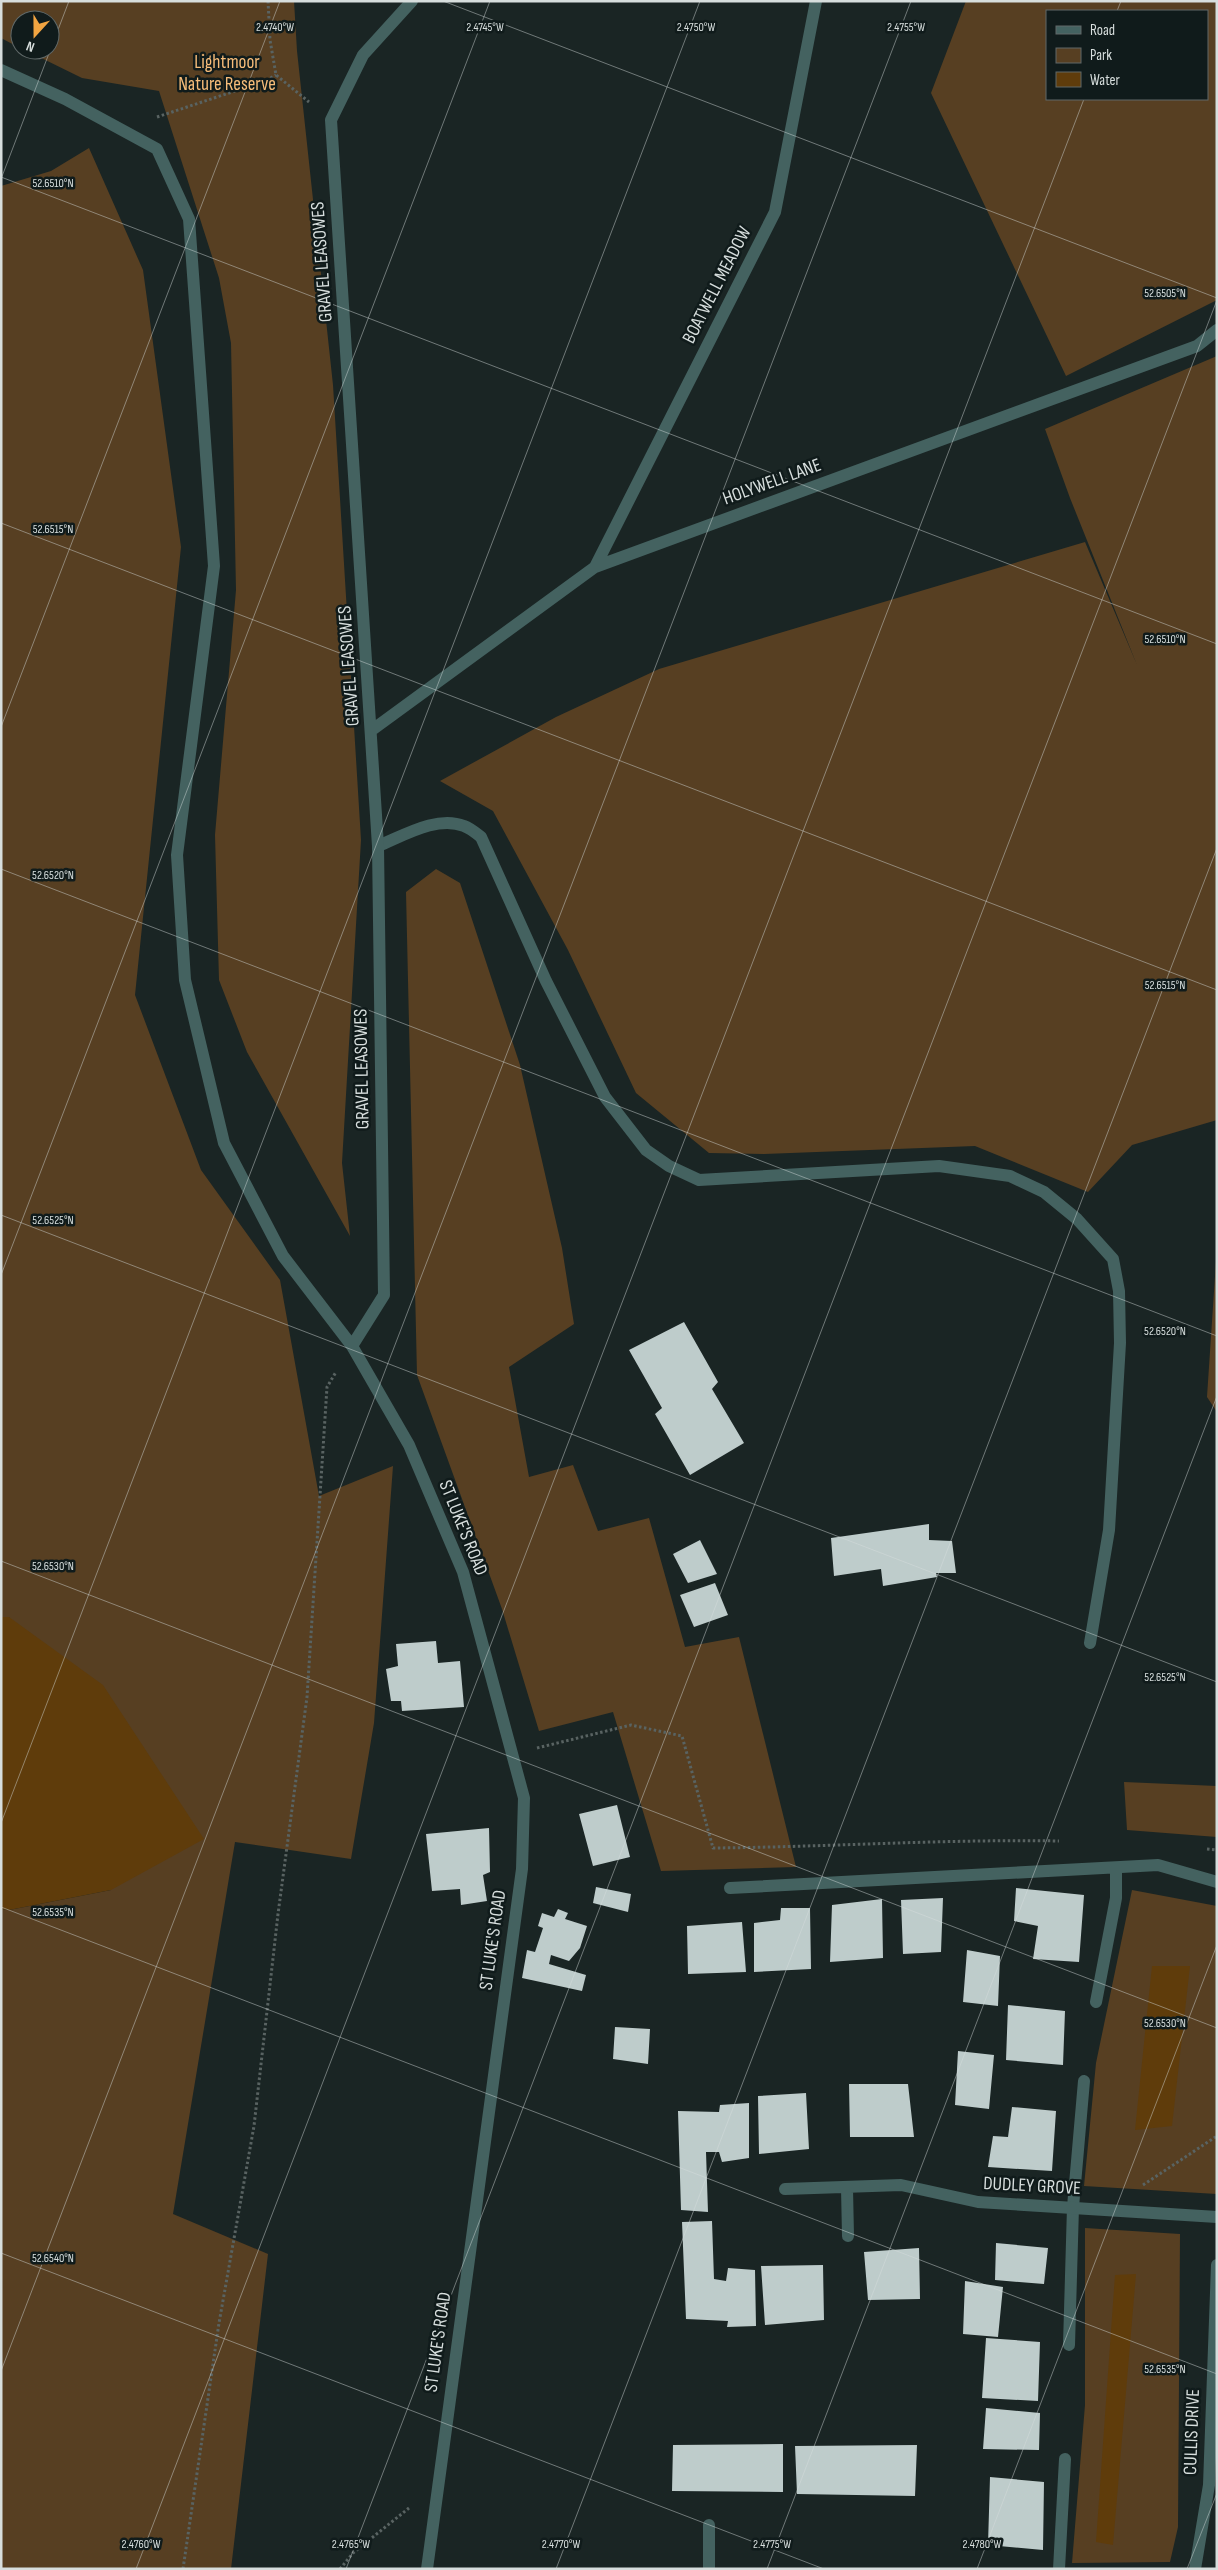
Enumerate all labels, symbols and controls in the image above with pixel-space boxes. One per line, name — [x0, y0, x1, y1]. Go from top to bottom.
north arrow — [10, 10, 60, 60]
legend — [1046, 10, 1208, 100]
text: 2.4740°W — [256, 20, 294, 35]
text: 2.4745°W — [466, 20, 504, 35]
text: 2.4750°W — [677, 20, 715, 35]
text: 2.4755°W — [887, 20, 925, 35]
text: Road — [1090, 21, 1115, 40]
text: N — [24, 37, 37, 56]
text: Park — [1090, 46, 1112, 65]
park label: Lightmoor Nature Reserve — [178, 51, 276, 96]
text: Water — [1090, 71, 1121, 90]
text: 52.6510°N — [32, 176, 74, 191]
street label: GRAVEL LEASOWES — [306, 201, 338, 323]
street label: BOATWELL MEADOW — [678, 222, 757, 347]
text: 52.6505°N — [1144, 286, 1186, 301]
street label: HOLYWELL LANE — [720, 454, 824, 510]
text: 52.6515°N — [33, 522, 73, 537]
street label: GRAVEL LEASOWES — [333, 605, 365, 727]
text: 52.6510°N — [1144, 632, 1186, 647]
text: 52.6520°N — [32, 868, 74, 883]
text: 52.6515°N — [1145, 978, 1185, 993]
street label: GRAVEL LEASOWES — [349, 1008, 375, 1130]
text: 52.6525°N — [32, 1213, 74, 1228]
text: 52.6520°N — [1144, 1324, 1186, 1339]
street label: ST LUKE'S ROAD — [433, 1477, 493, 1579]
text: 52.6530°N — [32, 1559, 74, 1574]
text: 52.6525°N — [1144, 1670, 1186, 1685]
street label: ST LUKE'S ROAD — [475, 1889, 511, 1991]
text: 52.6535°N — [32, 1905, 74, 1920]
text: 52.6530°N — [1144, 2016, 1186, 2031]
street label: DUDLEY GROVE — [983, 2172, 1081, 2200]
text: 52.6540°N — [32, 2251, 74, 2266]
street label: ST LUKE'S ROAD — [420, 2291, 456, 2393]
text: 52.6535°N — [1144, 2362, 1186, 2377]
street label: CULLIS DRIVE — [1179, 2389, 1205, 2475]
text: 2.4760°W — [122, 2537, 161, 2552]
text: 2.4765°W — [332, 2537, 370, 2552]
text: 2.4770°W — [542, 2537, 580, 2552]
text: 2.4775°W — [753, 2537, 791, 2552]
text: 2.4780°W — [963, 2537, 1002, 2552]

